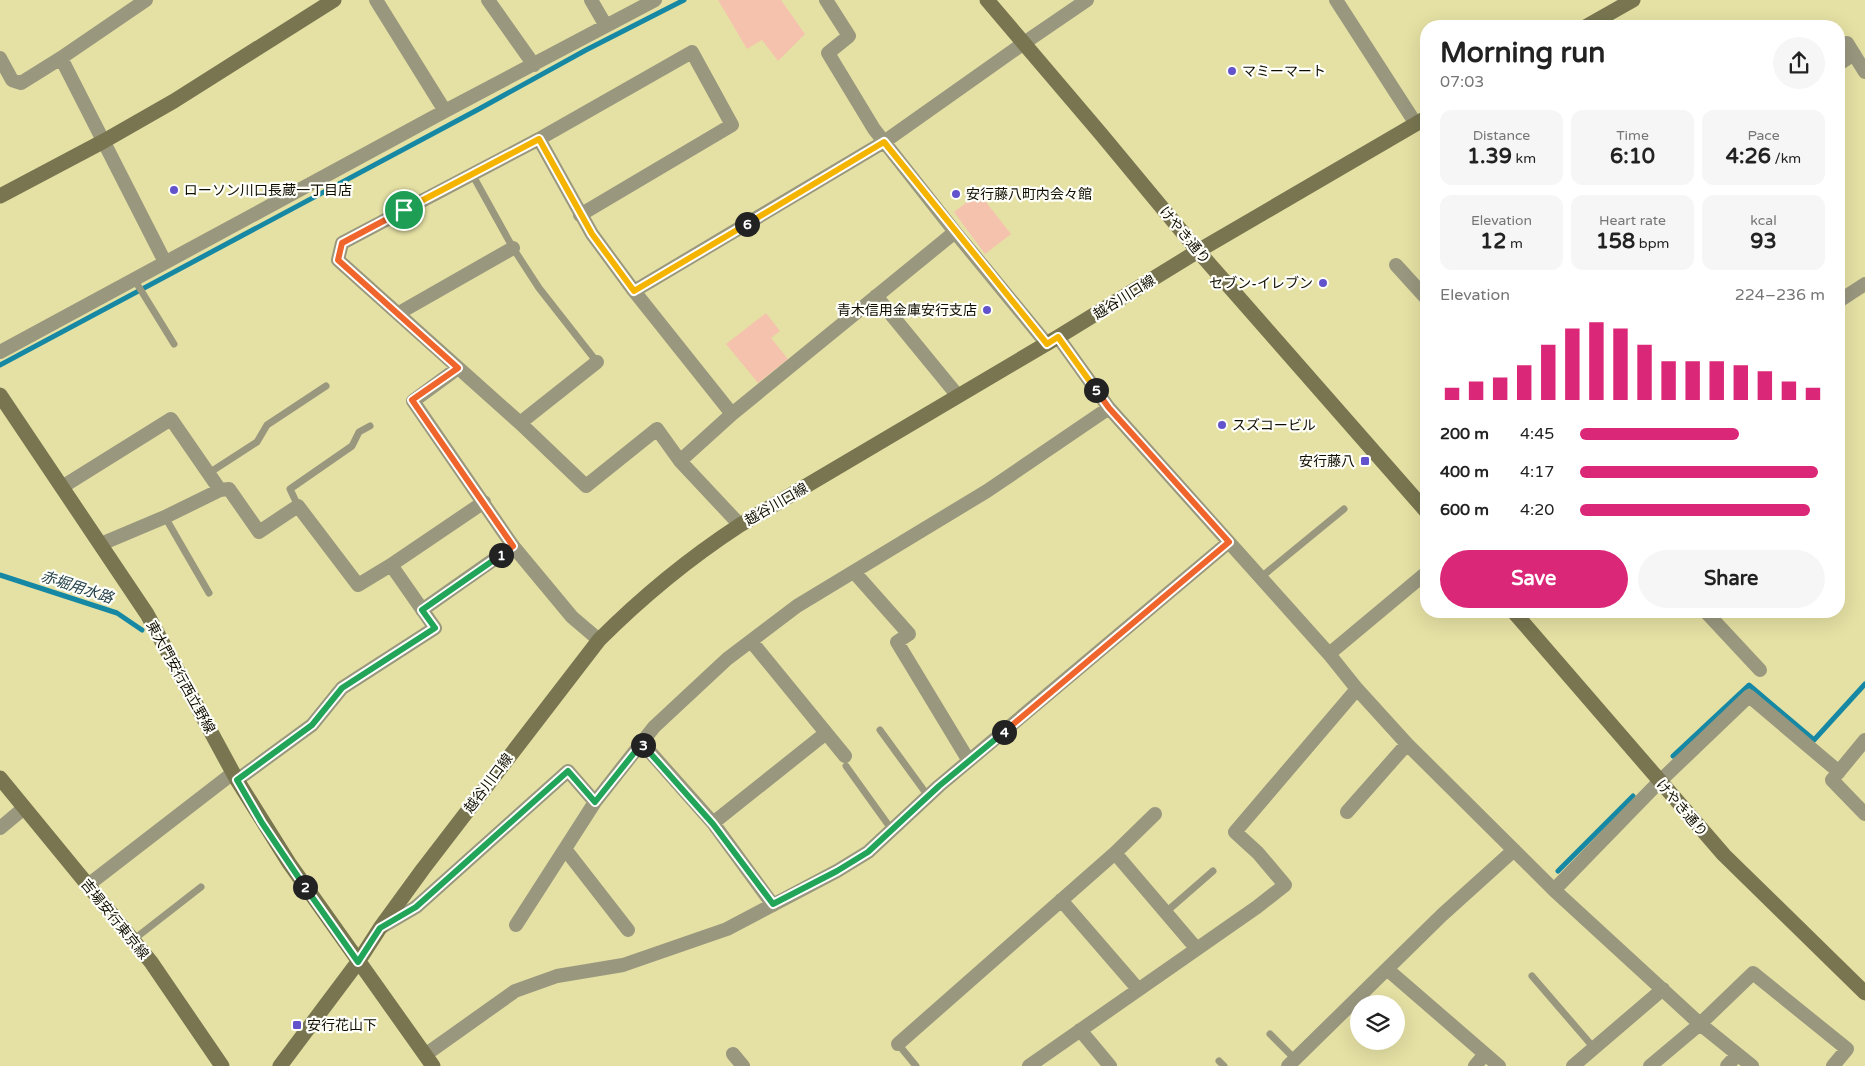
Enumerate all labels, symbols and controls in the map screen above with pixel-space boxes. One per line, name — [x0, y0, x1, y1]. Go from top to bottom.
text: Morning run — [1440, 36, 1605, 70]
button: share — [1773, 37, 1825, 89]
place label: マミーマート — [1242, 63, 1326, 80]
marker: マミーマート — [1226, 65, 1238, 77]
text: 07:03 — [1440, 72, 1484, 92]
text: Distance — [1473, 127, 1530, 144]
text: Time — [1616, 127, 1649, 144]
text: Pace — [1747, 127, 1780, 144]
text: 1.39 — [1467, 144, 1512, 169]
text: 6:10 — [1610, 144, 1655, 169]
text: 4:26 — [1726, 144, 1771, 169]
text: km — [1512, 150, 1536, 167]
text: /km — [1771, 150, 1801, 167]
place label: ローソン川口長蔵一丁目店 — [184, 182, 352, 199]
marker: ローソン川口長蔵一丁目店 — [168, 184, 180, 196]
place label: 安行藤八町内会々館 — [966, 186, 1092, 203]
marker: 安行藤八町内会々館 — [950, 188, 962, 200]
pin — [383, 189, 425, 231]
icon: arrive — [390, 196, 418, 224]
street label: けやき通り — [1156, 203, 1214, 268]
pin: 6 — [734, 212, 760, 236]
text: Elevation — [1471, 212, 1532, 229]
text: Heart rate — [1599, 212, 1666, 229]
text: kcal — [1750, 212, 1777, 229]
text: 6 — [743, 216, 752, 233]
text: 12 — [1480, 229, 1506, 254]
text: 158 — [1596, 229, 1635, 254]
text: 93 — [1750, 229, 1777, 254]
text: m — [1506, 235, 1523, 252]
text: bpm — [1635, 235, 1669, 252]
street label: 越谷川口線 — [1090, 272, 1158, 323]
place label: セブン-イレブン — [1209, 275, 1313, 292]
marker: セブン-イレブン — [1317, 277, 1329, 289]
text: Elevation — [1440, 285, 1510, 305]
text: 224–236 m — [1735, 285, 1825, 305]
place label: 青木信用金庫安行支店 — [837, 302, 977, 319]
marker: 青木信用金庫安行支店 — [981, 304, 993, 316]
pin: 5 — [1084, 378, 1108, 402]
text: 5 — [1092, 382, 1101, 399]
place label: スズコービル — [1232, 417, 1316, 434]
marker: スズコービル — [1216, 419, 1228, 431]
text: 200 m — [1440, 424, 1489, 444]
text: 4:45 — [1520, 424, 1554, 444]
place label: 安行藤八 — [1299, 453, 1355, 470]
marker: 安行藤八 — [1359, 455, 1371, 467]
text: 400 m — [1440, 462, 1489, 482]
text: 4:17 — [1520, 462, 1554, 482]
street label: 越谷川口線 — [742, 480, 811, 529]
text: 600 m — [1440, 500, 1489, 520]
text: 4:20 — [1520, 500, 1554, 520]
pin: 1 — [488, 542, 514, 568]
text: 1 — [497, 547, 506, 564]
button: Save — [1440, 550, 1628, 608]
button: Share — [1638, 550, 1825, 608]
water label: 赤堀用水路 — [39, 567, 117, 608]
street label: 東大門安行西立野線 — [143, 618, 219, 736]
pin: 4 — [992, 720, 1016, 744]
text: 4 — [1000, 724, 1009, 741]
pin: 3 — [630, 732, 656, 758]
text: 3 — [639, 737, 648, 754]
street label: 越谷川口線 — [461, 750, 516, 816]
street label: けやき通り — [1652, 776, 1711, 840]
pin: 2 — [292, 874, 318, 900]
street label: 吉場安行東京線 — [77, 876, 152, 963]
text: 2 — [301, 879, 310, 896]
map controls — [1350, 995, 1405, 1050]
button: layers — [1350, 995, 1405, 1050]
place label: 安行花山下 — [307, 1017, 377, 1034]
marker: 安行花山下 — [291, 1019, 303, 1031]

